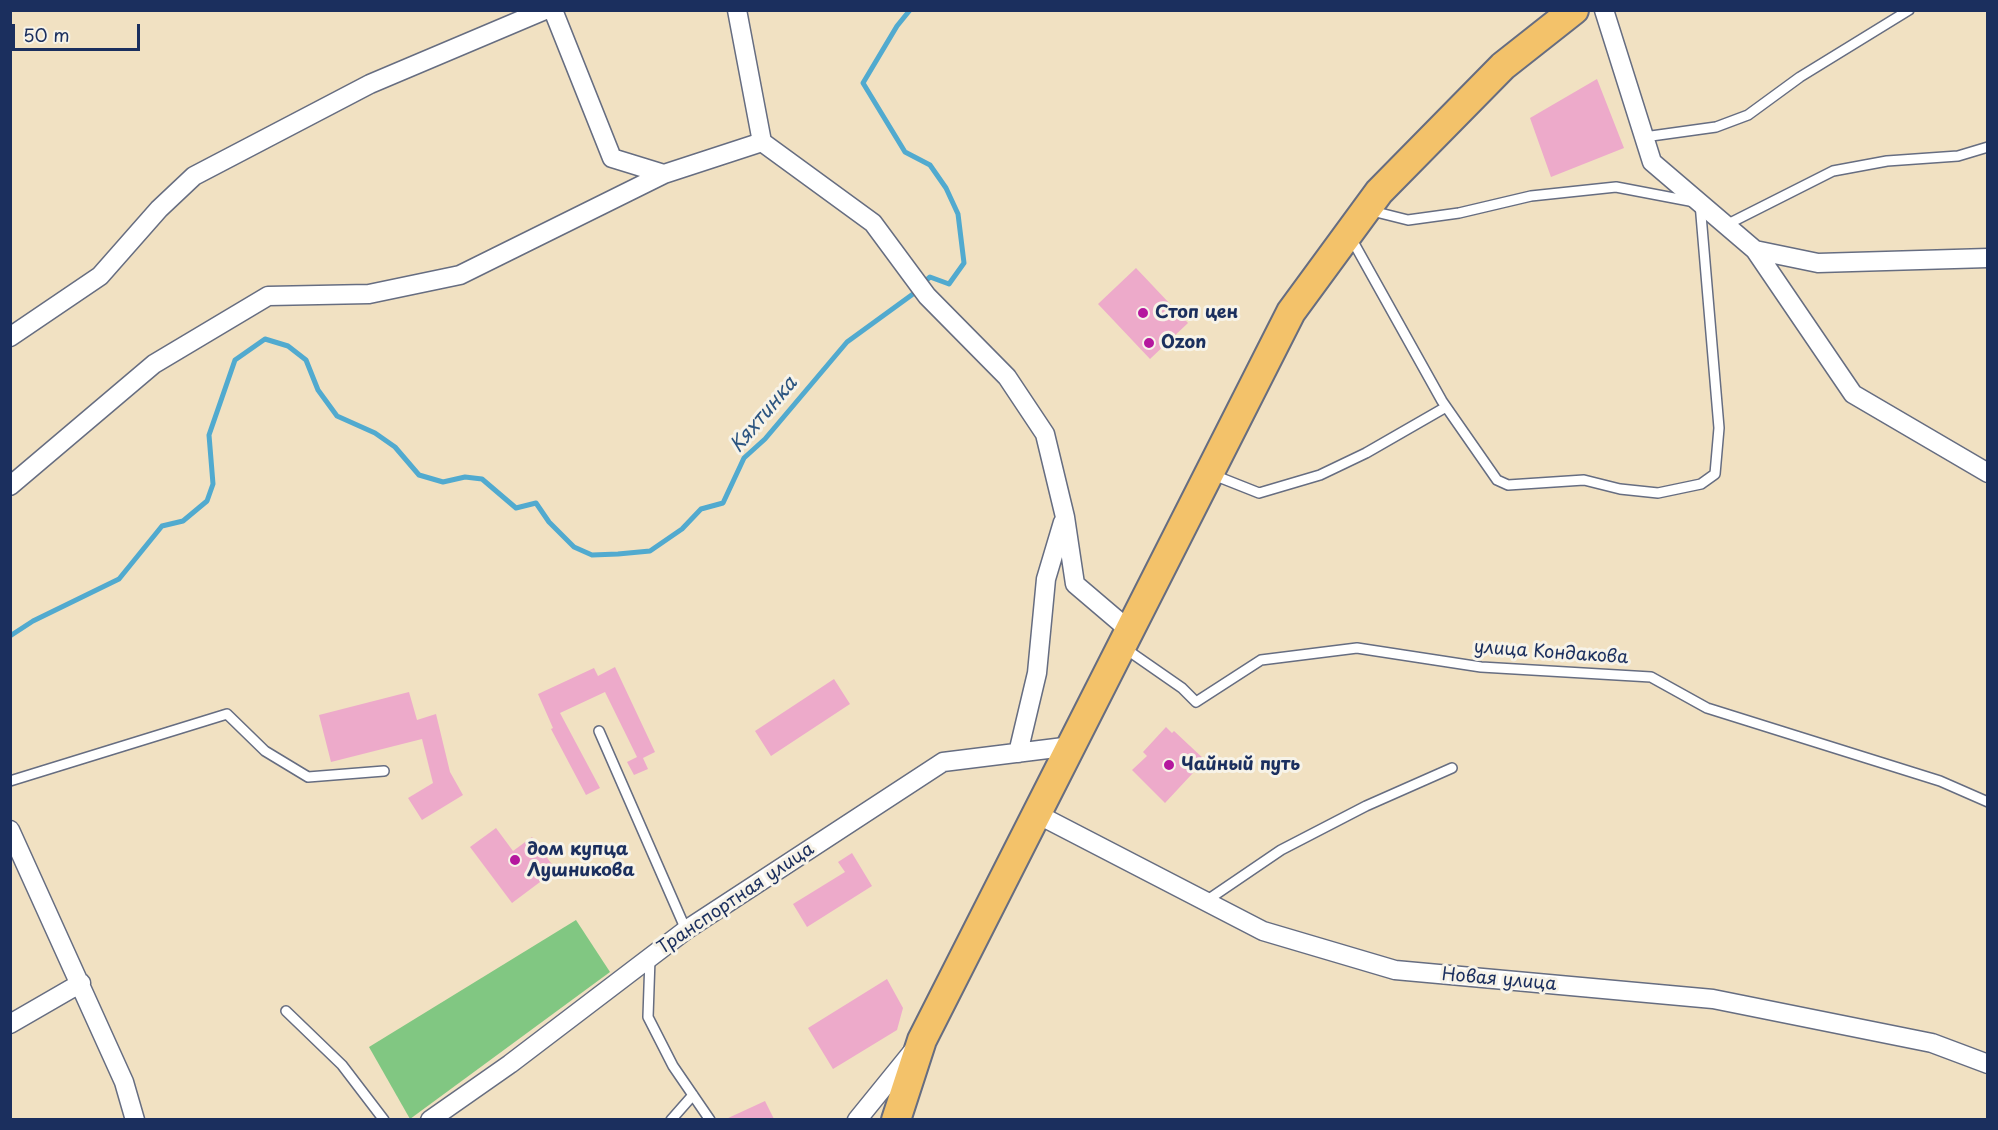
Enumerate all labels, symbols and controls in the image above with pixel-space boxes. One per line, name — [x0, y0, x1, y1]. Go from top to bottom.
scale bar — [15, 12, 142, 50]
text: 50 m — [23, 21, 70, 48]
place label: Стоп цен — [1155, 302, 1238, 324]
marker: Стоп цен — [1136, 306, 1150, 320]
place label: Ozon — [1161, 332, 1206, 354]
marker: Ozon — [1142, 336, 1156, 350]
water label: Кяхтинка — [725, 372, 803, 458]
street label: улица Кондакова — [1473, 637, 1629, 669]
place label: Чайный путь — [1181, 754, 1300, 776]
marker: Чайный путь — [1162, 758, 1176, 772]
place label: дом купца Лушникова — [527, 839, 635, 882]
street label: Транспортная улица — [654, 839, 818, 959]
marker: дом купца Лушникова — [508, 853, 522, 867]
street label: Новая улица — [1441, 964, 1557, 996]

